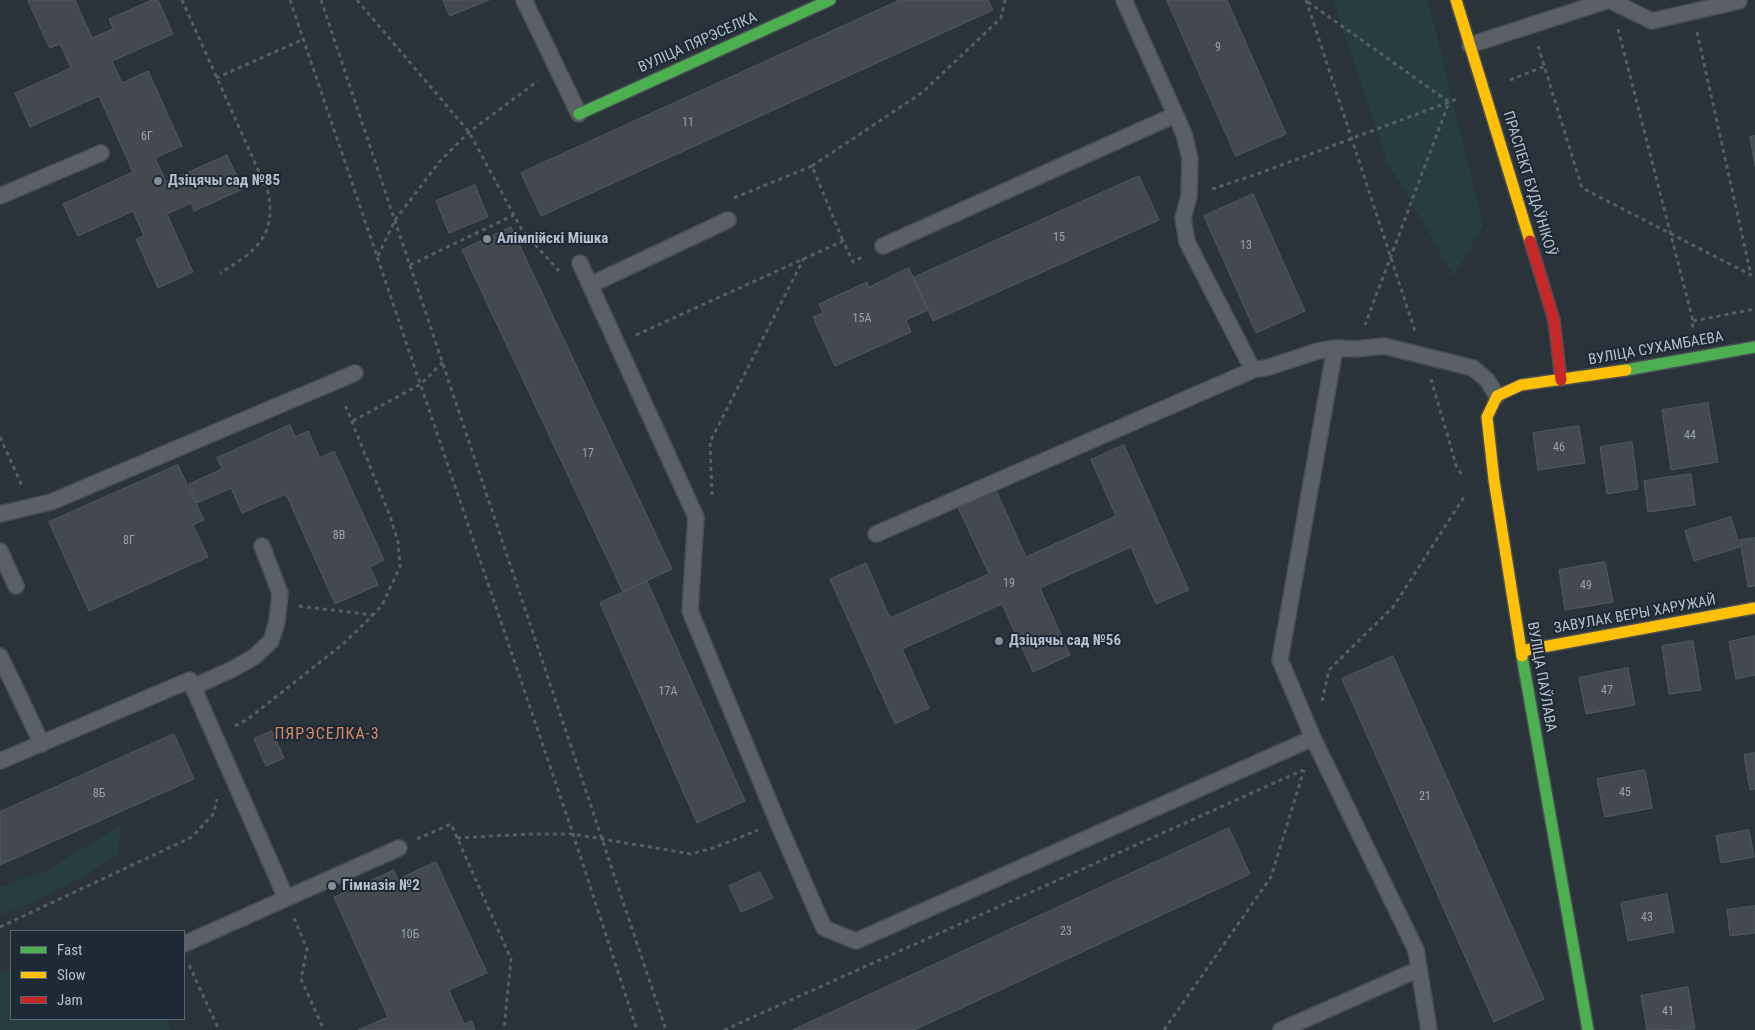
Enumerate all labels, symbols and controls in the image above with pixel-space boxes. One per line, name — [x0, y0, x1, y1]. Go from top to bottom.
street label: ВУЛІЦА ПЯРЭСЕЛКА — [636, 9, 760, 77]
house number: 9 — [1215, 41, 1221, 55]
street label: ПРАСПЕКТ БУДАЎНІКОЎ — [1498, 109, 1560, 259]
house number: 11 — [682, 116, 694, 130]
house number: 6Г — [141, 130, 153, 144]
place label: Дзіцячы сад №85 — [168, 172, 280, 190]
marker: Дзіцячы сад №85 — [152, 175, 164, 187]
place label: Алімпійскі Мішка — [497, 230, 608, 248]
house number: 15 — [1053, 231, 1065, 245]
marker: Алімпійскі Мішка — [481, 233, 493, 245]
house number: 13 — [1240, 239, 1252, 253]
house number: 15А — [853, 312, 871, 326]
street label: ВУЛІЦА СУХАМБАЕВА — [1587, 328, 1725, 370]
house number: 44 — [1684, 429, 1696, 443]
house number: 46 — [1553, 441, 1565, 455]
house number: 17 — [582, 447, 594, 461]
house number: 8В — [333, 529, 345, 543]
house number: 8Г — [123, 534, 135, 548]
house number: 19 — [1003, 577, 1015, 591]
house number: 49 — [1580, 579, 1592, 593]
street label: ЗАВУЛАК ВЕРЫ ХАРУЖАЙ — [1553, 592, 1717, 638]
street label: ВУЛІЦА ПАЎЛАВА — [1522, 621, 1560, 733]
place label: Дзіцячы сад №56 — [1009, 632, 1121, 650]
marker: Дзіцячы сад №56 — [993, 635, 1005, 647]
house number: 47 — [1601, 684, 1613, 698]
house number: 17А — [659, 685, 677, 699]
district label: ПЯРЭСЕЛКА-3 — [273, 725, 381, 745]
house number: 45 — [1619, 786, 1631, 800]
house number: 8Б — [93, 787, 105, 801]
house number: 21 — [1419, 790, 1431, 804]
place label: Гімназія №2 — [342, 877, 420, 895]
marker: Гімназія №2 — [326, 880, 338, 892]
house number: 43 — [1641, 911, 1653, 925]
house number: 23 — [1060, 925, 1072, 939]
house number: 10Б — [401, 928, 419, 942]
legend — [10, 930, 185, 1020]
text: Fast — [57, 941, 82, 959]
text: Slow — [57, 966, 86, 984]
text: Jam — [57, 991, 83, 1009]
house number: 41 — [1662, 1005, 1674, 1019]

